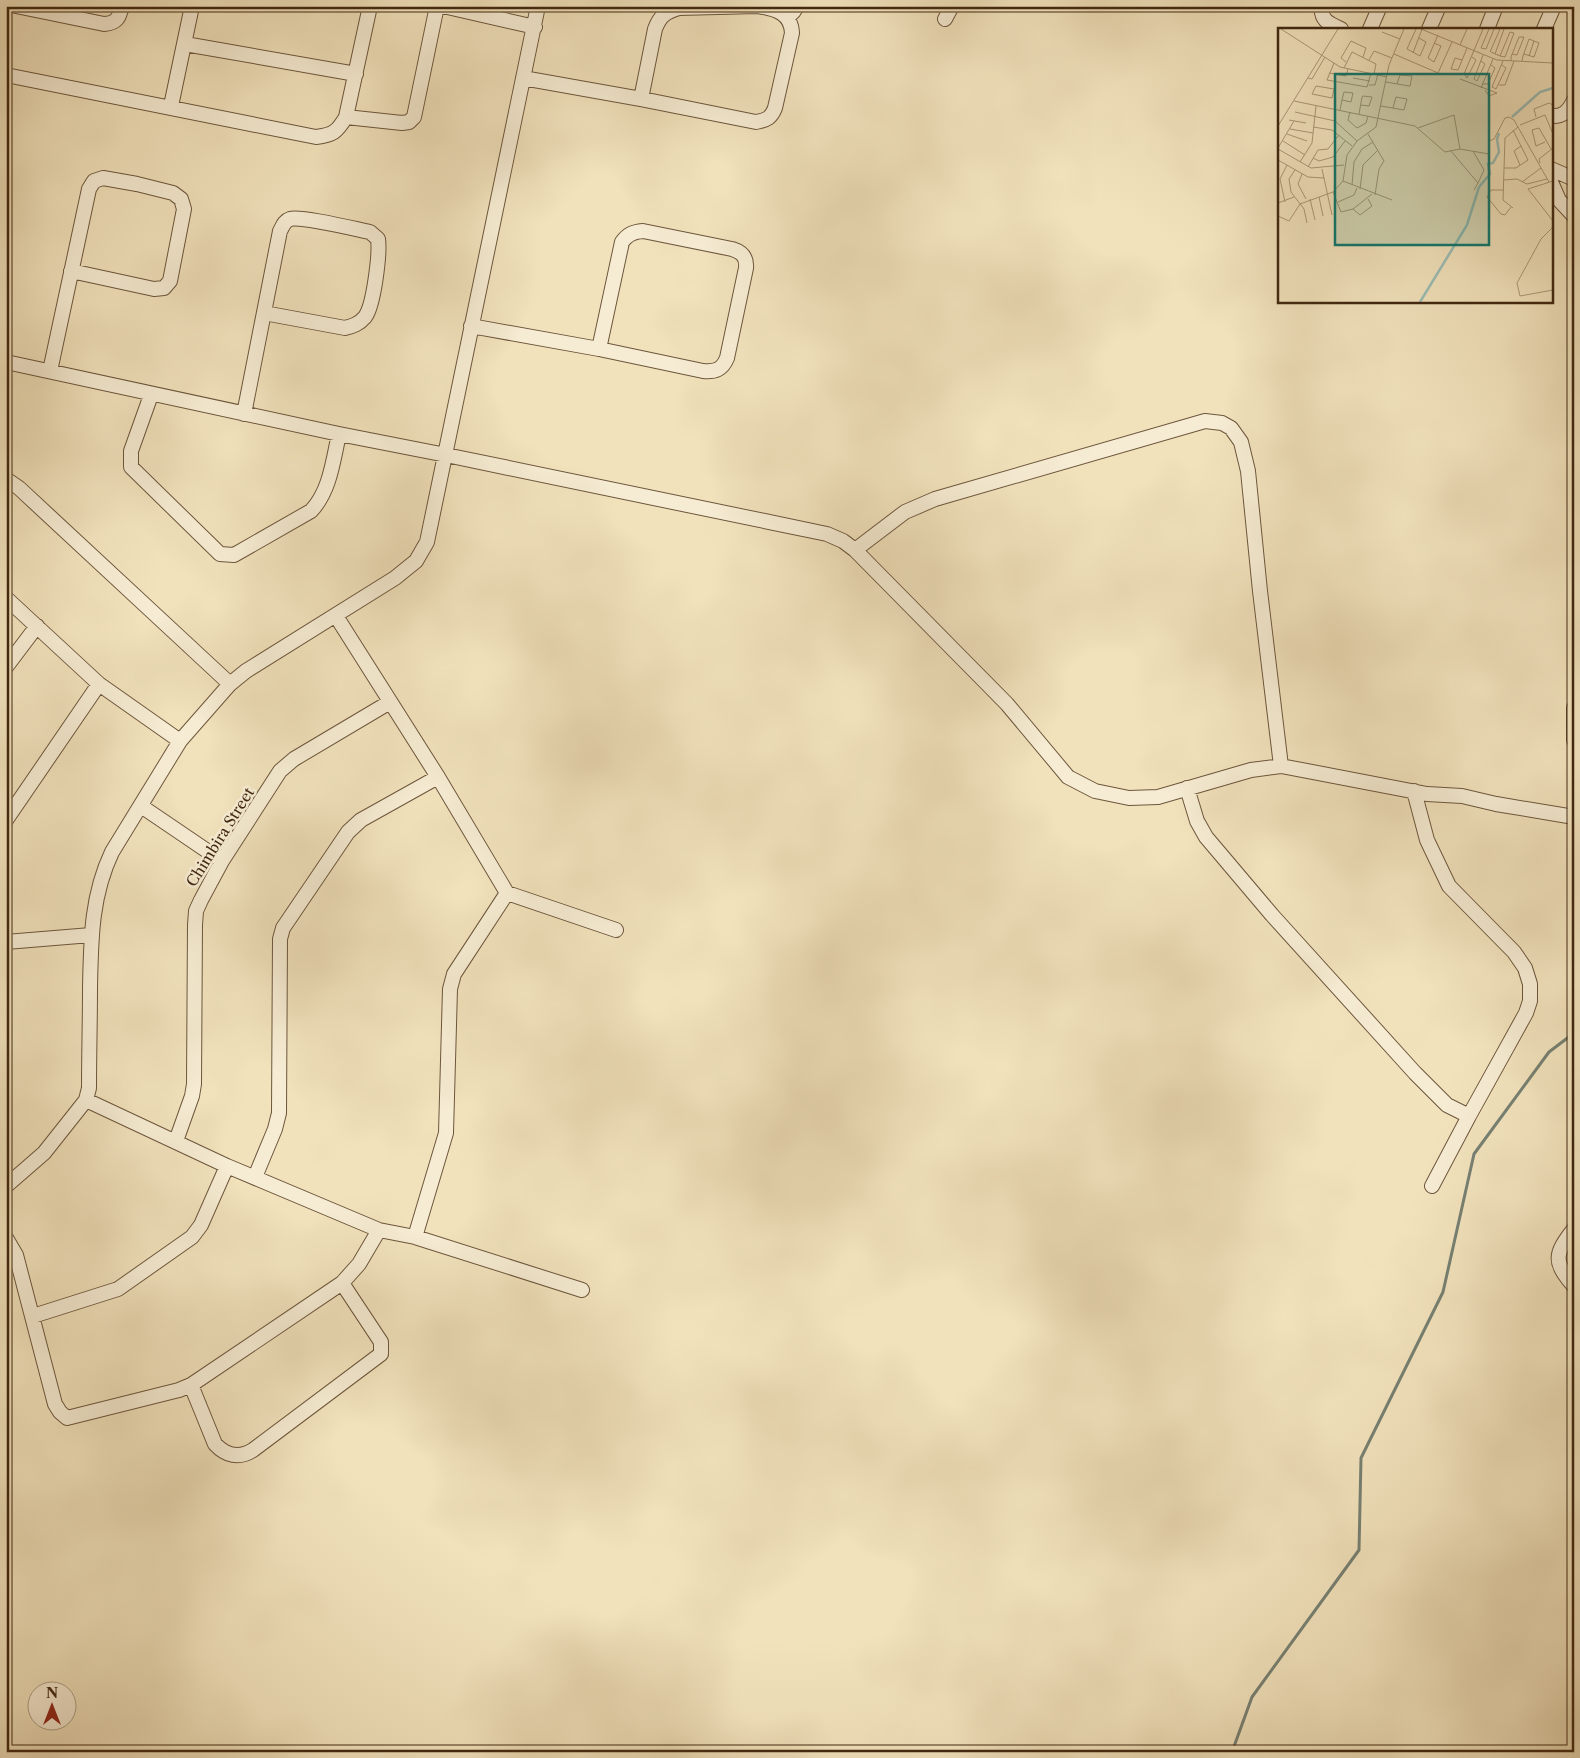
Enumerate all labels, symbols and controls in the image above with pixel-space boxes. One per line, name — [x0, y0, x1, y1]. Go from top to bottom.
inset map — [1278, 28, 1552, 302]
street label: Chimbira Street — [182, 783, 259, 890]
north arrow — [28, 1680, 78, 1730]
text: N — [46, 1684, 58, 1702]

